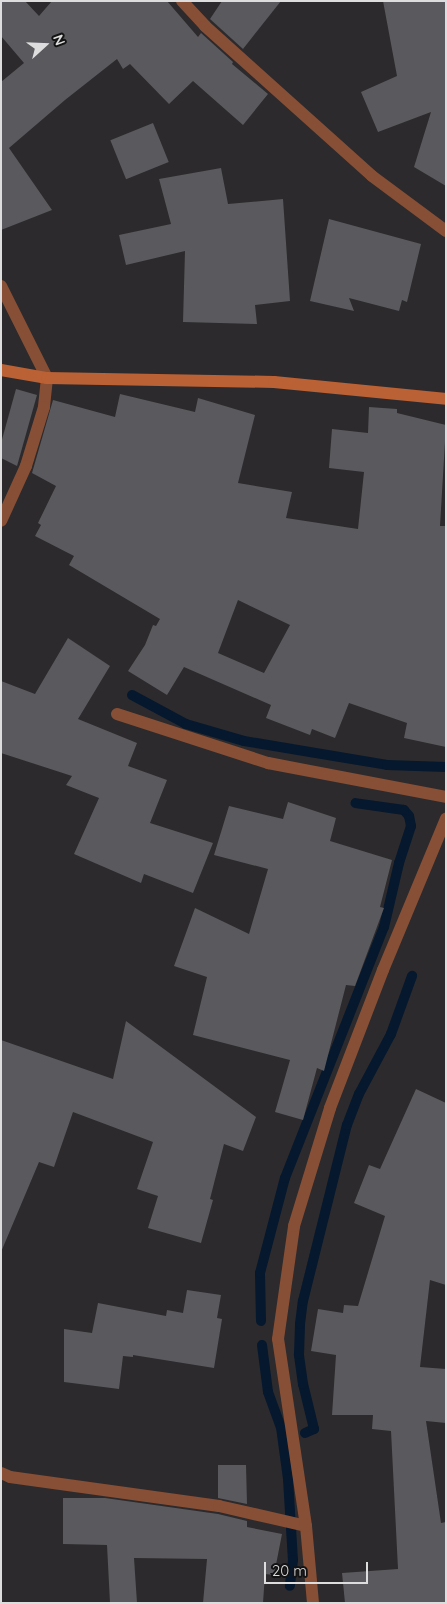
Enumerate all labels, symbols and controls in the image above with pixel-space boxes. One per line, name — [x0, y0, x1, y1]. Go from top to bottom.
north arrow — [20, 20, 70, 70]
text: N — [49, 32, 69, 48]
scale bar — [267, 1552, 371, 1584]
text: 20 m — [272, 1561, 307, 1580]

